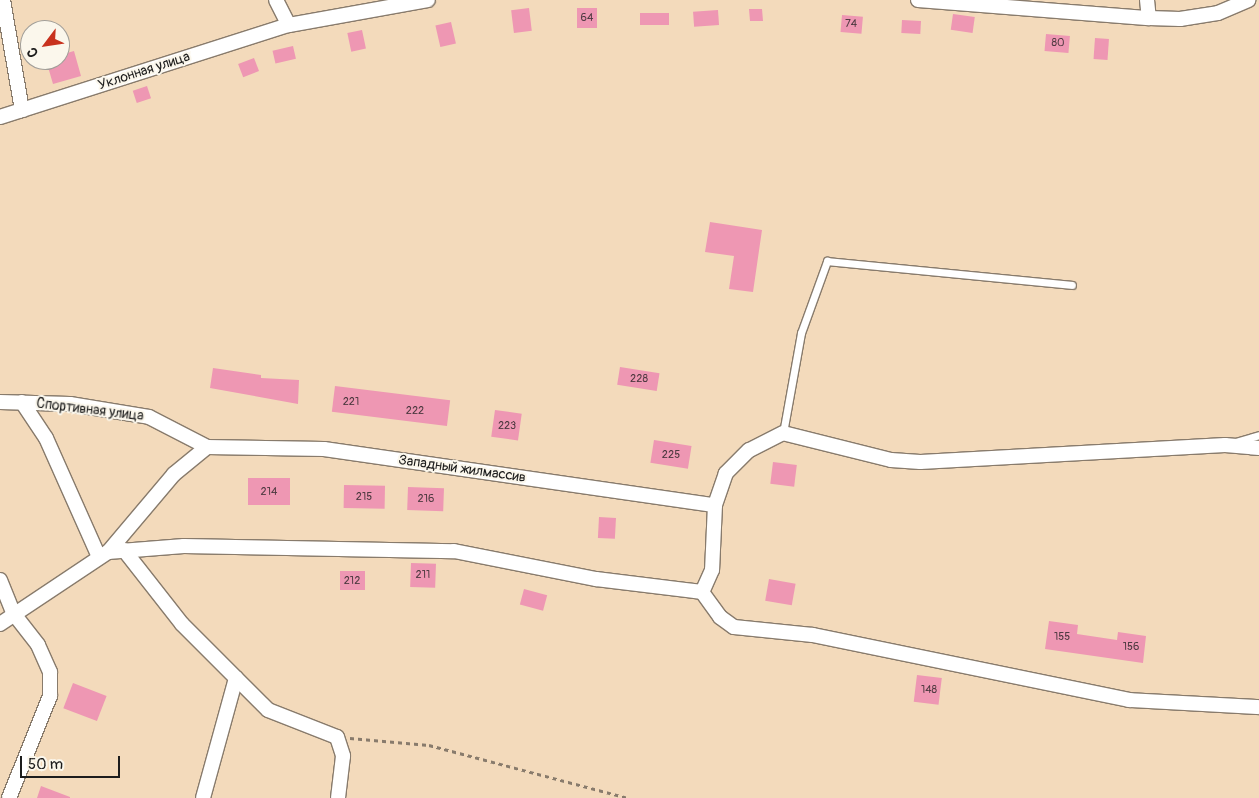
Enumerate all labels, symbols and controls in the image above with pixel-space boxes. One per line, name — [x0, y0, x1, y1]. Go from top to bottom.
house number: 64 — [581, 11, 593, 25]
house number: 74 — [845, 17, 857, 31]
north arrow — [20, 20, 70, 70]
house number: 80 — [1051, 36, 1065, 50]
text: С — [23, 44, 42, 61]
street label: Уклонная улица — [96, 48, 192, 94]
house number: 228 — [630, 372, 648, 386]
street label: Спортивная улица — [35, 395, 145, 425]
house number: 221 — [343, 395, 359, 409]
house number: 222 — [406, 404, 424, 418]
house number: 223 — [498, 419, 516, 433]
house number: 225 — [662, 448, 680, 462]
street label: Западный жилмассив — [397, 452, 527, 486]
house number: 214 — [261, 485, 277, 499]
house number: 215 — [356, 490, 372, 504]
house number: 216 — [418, 492, 434, 506]
house number: 211 — [416, 568, 430, 582]
house number: 212 — [344, 574, 360, 588]
house number: 155 — [1054, 630, 1070, 644]
house number: 156 — [1123, 640, 1139, 654]
house number: 148 — [921, 683, 937, 697]
scale bar — [22, 746, 122, 778]
text: 50 m — [28, 755, 63, 774]

